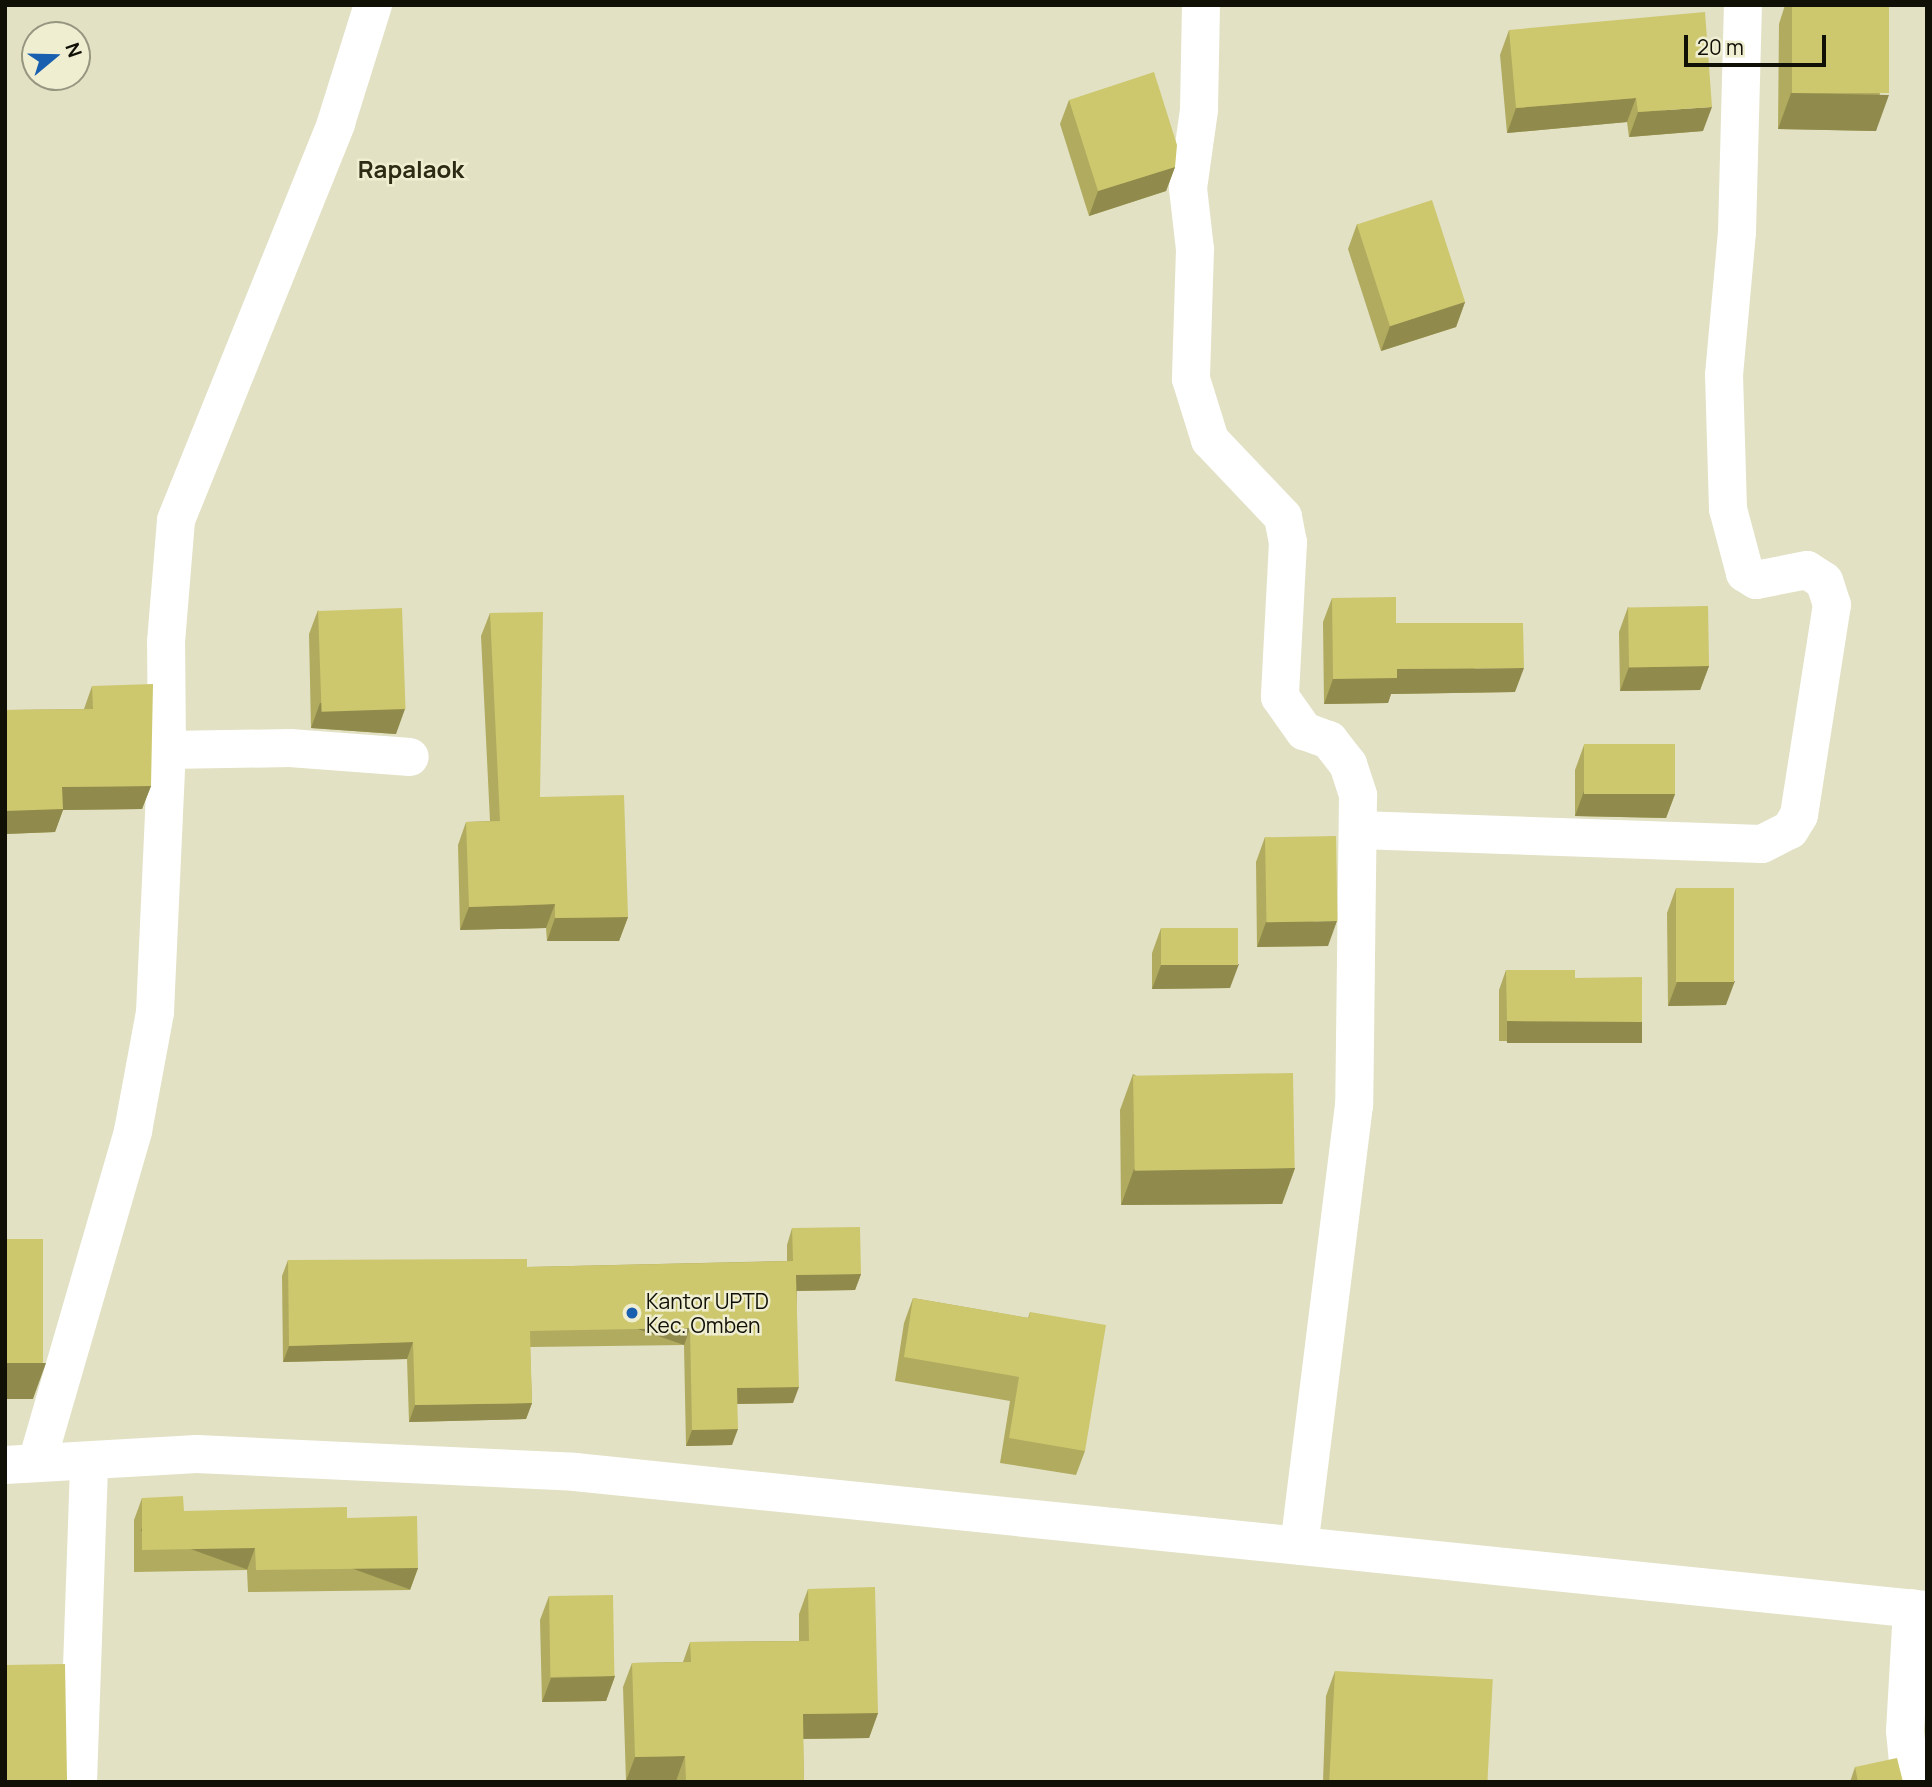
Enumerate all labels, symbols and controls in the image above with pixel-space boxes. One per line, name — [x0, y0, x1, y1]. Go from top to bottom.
north arrow — [21, 21, 91, 91]
scale bar — [1687, 21, 1829, 65]
text: 20 m — [1697, 33, 1744, 61]
text: N — [59, 39, 88, 61]
district label: Rapalaok — [358, 155, 464, 183]
place label: Kantor UPTD Kec. Omben — [646, 1288, 769, 1338]
marker: Kantor UPTD Kec. Omben — [624, 1305, 640, 1321]

